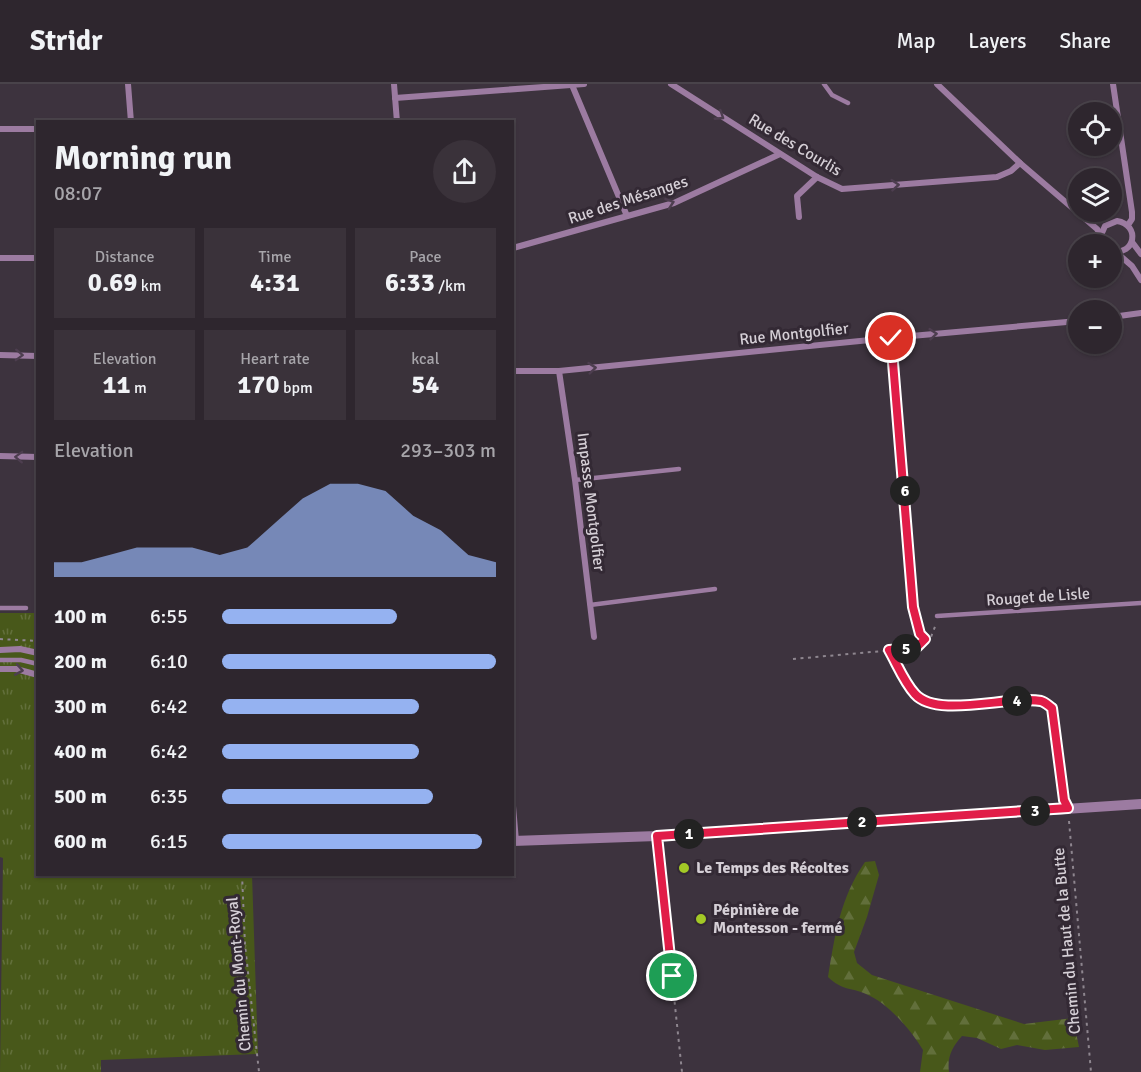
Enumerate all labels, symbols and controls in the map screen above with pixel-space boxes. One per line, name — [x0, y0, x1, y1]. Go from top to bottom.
text: Stridr — [30, 24, 102, 58]
text: Map — [897, 28, 935, 54]
text: Layers — [968, 28, 1026, 54]
text: Share — [1059, 28, 1111, 54]
map controls — [1068, 102, 1122, 354]
button: locate — [1068, 102, 1122, 156]
one-way arrow — [714, 108, 724, 120]
street label: Rue des Courlis — [745, 109, 845, 181]
text: Morning run — [54, 138, 232, 179]
button: share — [433, 140, 496, 203]
button: layers — [1068, 168, 1122, 222]
street label: Rue des Mésanges — [566, 171, 690, 229]
one-way arrow — [890, 179, 899, 192]
text: 08:07 — [54, 181, 103, 206]
one-way arrow — [664, 198, 675, 211]
button: + — [1068, 234, 1122, 288]
text: Distance — [95, 247, 154, 267]
text: Time — [259, 247, 291, 267]
text: Pace — [409, 247, 441, 267]
text: 0.69 — [88, 267, 137, 299]
text: 4:31 — [250, 267, 300, 299]
text: 6:33 — [385, 267, 435, 299]
text: km — [137, 276, 162, 296]
text: /km — [435, 276, 466, 296]
button: − — [1068, 300, 1122, 354]
pin — [865, 312, 916, 363]
street label: Rue Montgolfier — [738, 318, 850, 350]
icon: check — [874, 321, 907, 354]
one-way arrow — [928, 328, 937, 341]
one-way arrow — [14, 349, 23, 362]
text: Elevation — [93, 349, 157, 369]
text: Heart rate — [240, 349, 310, 369]
text: kcal — [411, 349, 439, 369]
one-way arrow — [588, 362, 597, 375]
text: 11 — [102, 369, 131, 401]
text: 170 — [237, 369, 279, 401]
text: 54 — [411, 369, 439, 401]
text: m — [131, 378, 147, 398]
text: bpm — [279, 378, 313, 398]
street label: Impasse Montgolfier — [573, 431, 609, 573]
text: Elevation — [54, 438, 134, 463]
text: 293–303 m — [400, 438, 496, 463]
one-way arrow — [14, 450, 23, 463]
pin: 6 — [890, 476, 920, 506]
text: 6 — [901, 481, 909, 501]
street label: Rouget de Lisle — [985, 583, 1091, 611]
text: 100 m — [54, 604, 107, 629]
text: 6:55 — [150, 604, 188, 629]
pin: 5 — [891, 634, 921, 664]
text: 5 — [902, 639, 910, 659]
text: 200 m — [54, 649, 107, 674]
text: 6:10 — [150, 649, 188, 674]
one-way arrow — [14, 663, 24, 676]
pin: 4 — [1002, 686, 1032, 716]
text: 4 — [1013, 691, 1021, 711]
text: 300 m — [54, 694, 107, 719]
text: 6:42 — [150, 694, 188, 719]
text: 400 m — [54, 739, 107, 764]
text: 6:42 — [150, 739, 188, 764]
text: 500 m — [54, 784, 107, 809]
text: 6:35 — [150, 784, 188, 809]
pin: 3 — [1020, 796, 1050, 826]
text: 3 — [1031, 801, 1039, 821]
pin: 2 — [847, 807, 877, 837]
text: 2 — [858, 812, 866, 832]
pin: 1 — [674, 819, 704, 849]
text: 1 — [685, 824, 693, 844]
text: 600 m — [54, 829, 107, 854]
text: 6:15 — [150, 829, 188, 854]
street label: Chemin du Haut de la Butte — [1049, 847, 1085, 1035]
place label: Le Temps des Récoltes — [696, 858, 849, 878]
marker: Le Temps des Récoltes — [677, 861, 691, 875]
street label: Chemin du Mont-Royal — [222, 896, 256, 1052]
place label: Pépinière de Montesson - fermé — [713, 900, 843, 938]
marker: Pépinière de Montesson - fermé — [694, 912, 708, 926]
pin — [646, 950, 697, 1001]
icon: arrive — [655, 959, 688, 992]

